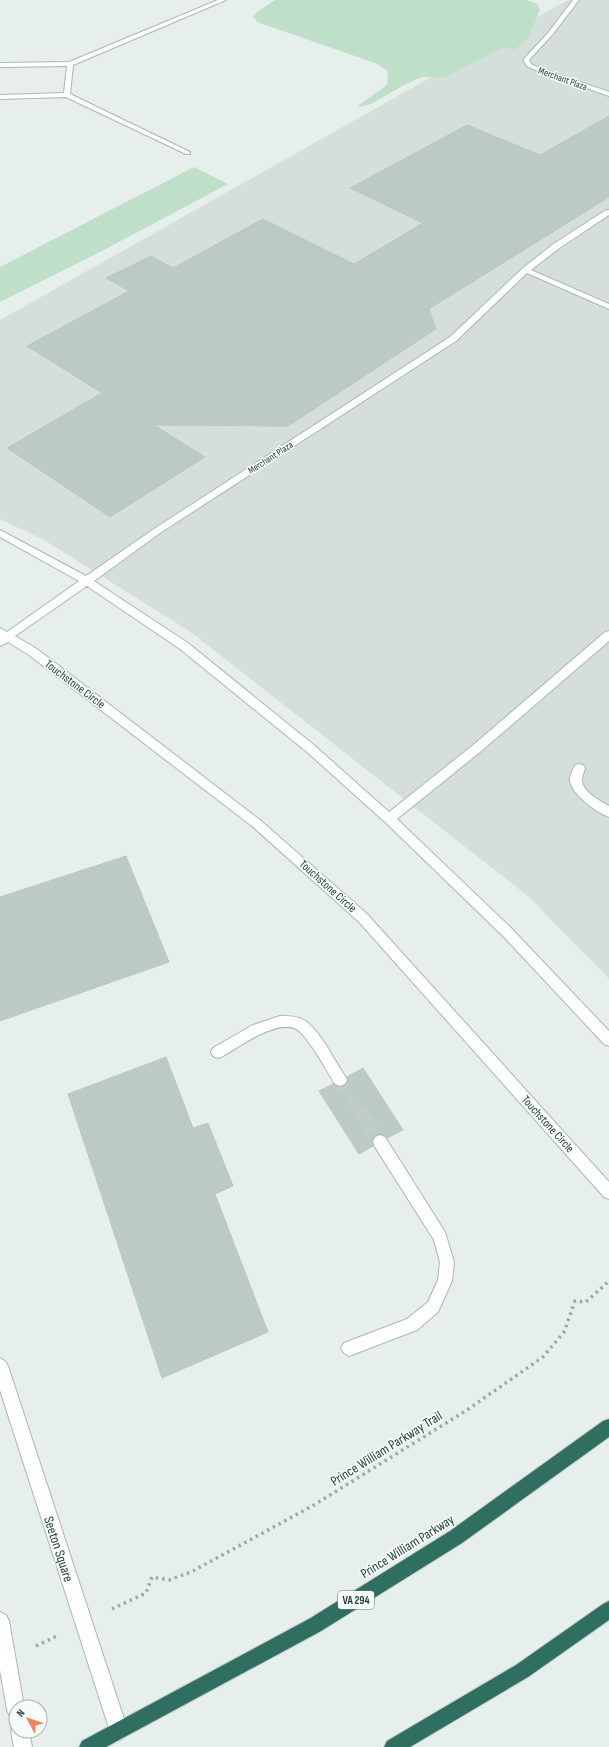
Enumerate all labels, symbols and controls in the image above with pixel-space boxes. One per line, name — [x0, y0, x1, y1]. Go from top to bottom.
street label: Merchant Plaza — [537, 65, 589, 93]
street label: Merchant Plaza — [246, 439, 295, 477]
street label: Touchstone Circle — [41, 657, 108, 712]
street label: Touchstone Circle — [296, 857, 360, 916]
street label: Touchstone Circle — [518, 1093, 577, 1156]
street label: Prince William Parkway Trail — [327, 1407, 445, 1490]
street label: Prince William Parkway — [357, 1510, 458, 1582]
street label: Seeton Square — [40, 1514, 77, 1584]
road number: VA 294 — [338, 1591, 374, 1609]
north arrow — [8, 1699, 48, 1739]
text: N — [14, 1706, 28, 1719]

